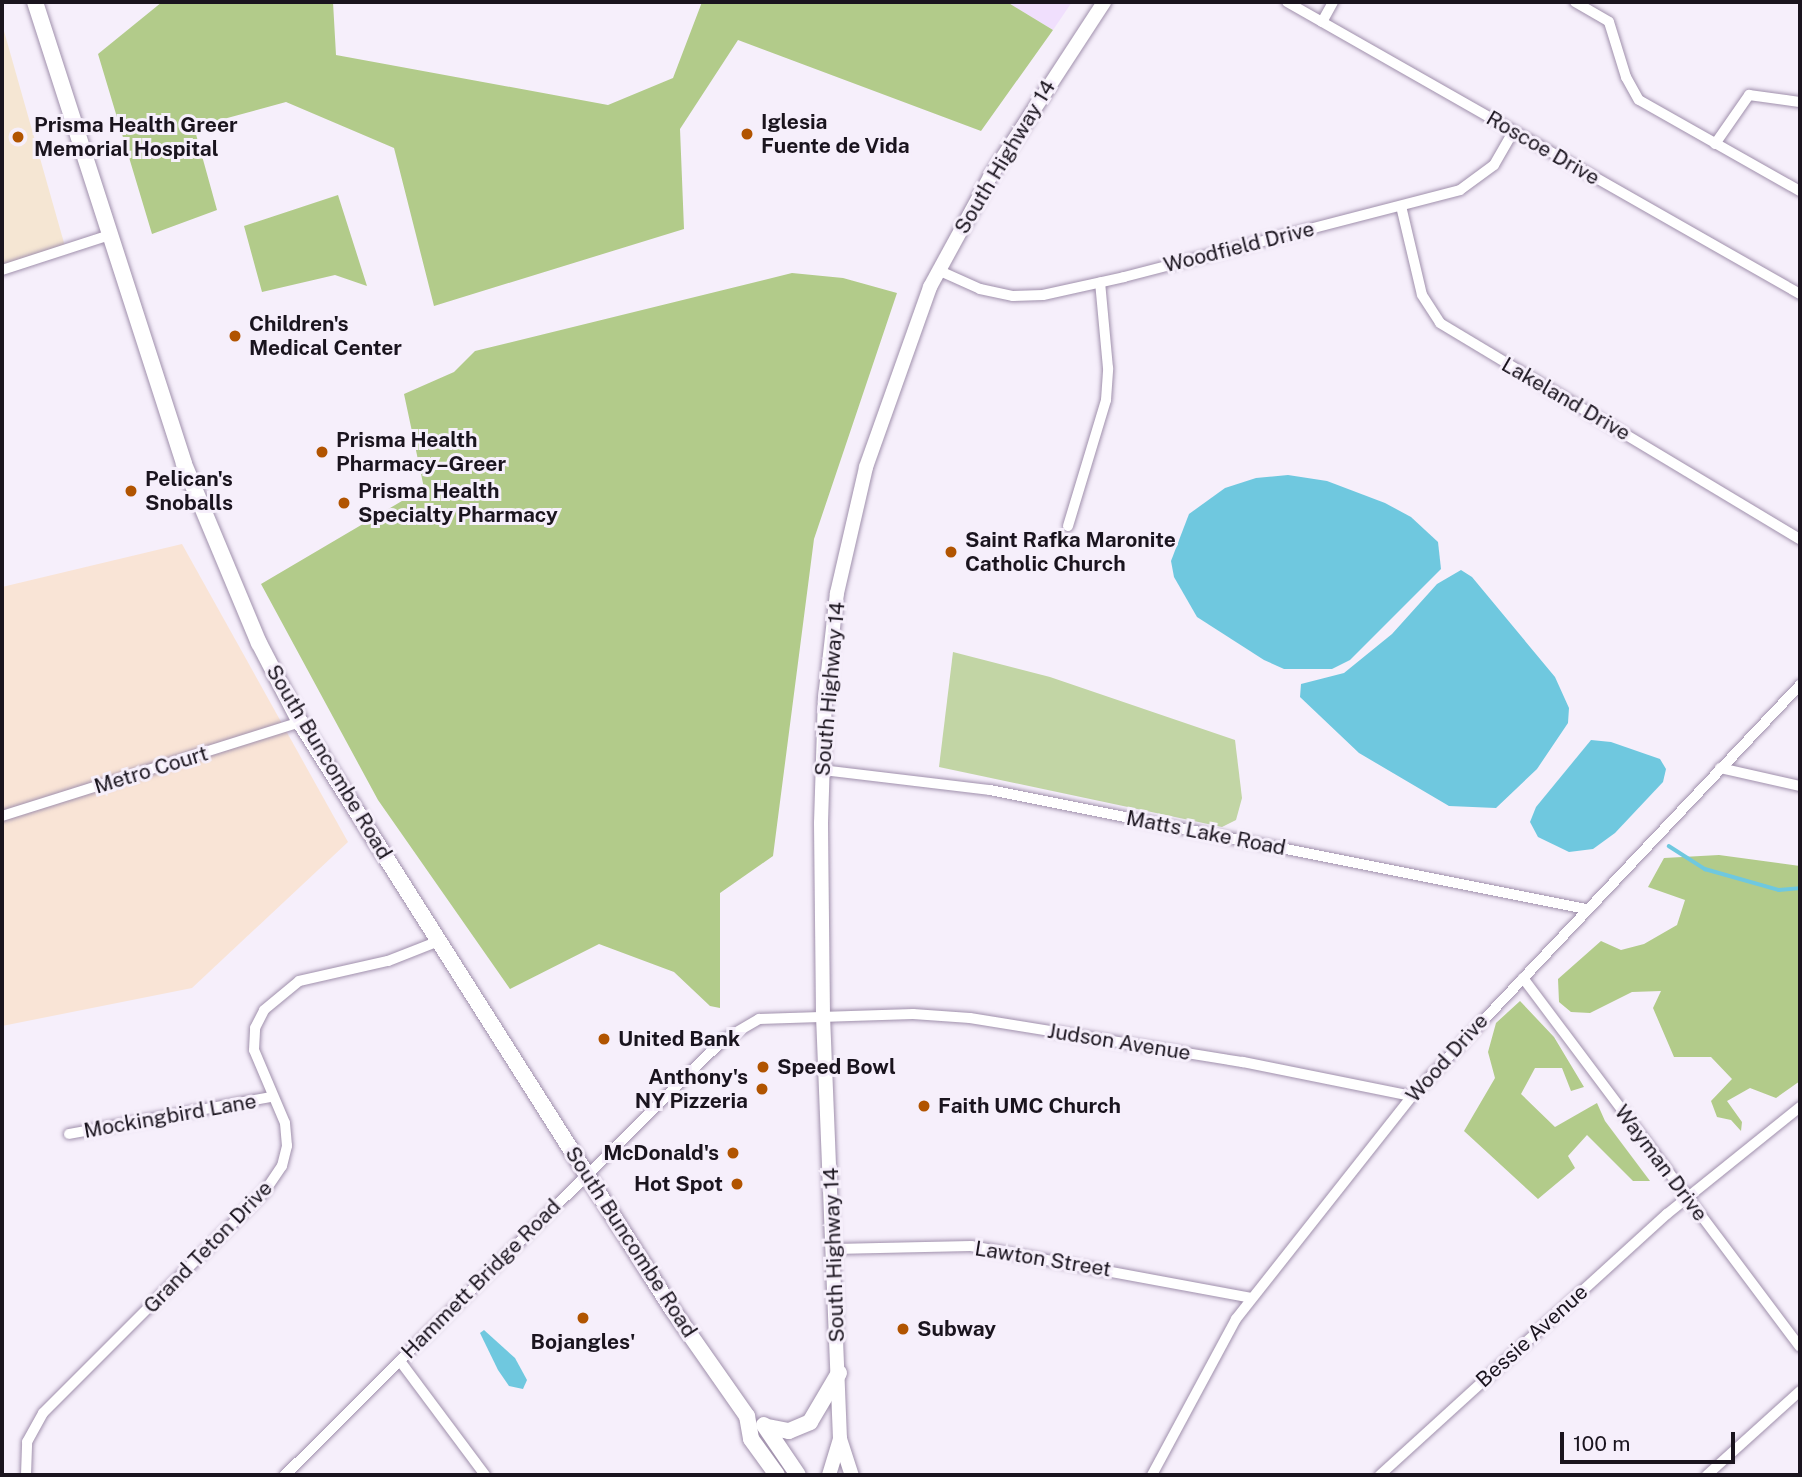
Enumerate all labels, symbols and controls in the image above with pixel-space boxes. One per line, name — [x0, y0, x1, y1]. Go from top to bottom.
street label: South Highway 14 — [949, 75, 1061, 239]
street label: Roscoe Drive — [1482, 105, 1604, 191]
place label: Iglesia Fuente de Vida — [761, 109, 910, 159]
place label: Prisma Health Greer Memorial Hospital — [34, 112, 238, 162]
marker: Iglesia Fuente de Vida — [739, 126, 755, 142]
marker: Prisma Health Greer Memorial Hospital — [8, 127, 28, 147]
street label: Woodfield Drive — [1161, 216, 1317, 278]
place label: Children's Medical Center — [249, 311, 402, 361]
marker: Children's Medical Center — [227, 328, 243, 344]
street label: Lakeland Drive — [1497, 352, 1635, 446]
place label: Prisma Health Pharmacy–Greer — [336, 427, 506, 477]
marker: Prisma Health Pharmacy–Greer — [314, 444, 330, 460]
place label: Pelican's Snoballs — [145, 466, 233, 516]
place label: Prisma Health Specialty Pharmacy — [358, 478, 558, 528]
marker: Pelican's Snoballs — [123, 483, 139, 499]
marker: Prisma Health Specialty Pharmacy — [336, 495, 352, 511]
place label: Saint Rafka Maronite Catholic Church — [965, 527, 1176, 577]
marker: Saint Rafka Maronite Catholic Church — [943, 544, 959, 560]
street label: South Highway 14 — [810, 601, 850, 777]
street label: South Buncombe Road — [261, 660, 397, 864]
street label: Metro Court — [91, 741, 211, 799]
street label: Matts Lake Road — [1124, 805, 1288, 861]
street label: Wood Drive — [1401, 1008, 1493, 1108]
street label: Judson Avenue — [1046, 1018, 1192, 1066]
place label: United Bank — [618, 1026, 740, 1052]
marker: United Bank — [596, 1031, 612, 1047]
place label: Speed Bowl — [777, 1054, 896, 1080]
marker: Speed Bowl — [755, 1059, 771, 1075]
place label: Anthony's NY Pizzeria — [634, 1064, 748, 1114]
marker: Anthony's NY Pizzeria — [754, 1081, 770, 1097]
street label: Mockingbird Lane — [82, 1088, 258, 1144]
place label: Faith UMC Church — [938, 1093, 1121, 1119]
marker: Faith UMC Church — [916, 1098, 932, 1114]
street label: Wayman Drive — [1609, 1100, 1713, 1226]
place label: McDonald's — [603, 1140, 719, 1166]
street label: South Buncombe Road — [560, 1142, 702, 1342]
marker: McDonald's — [725, 1145, 741, 1161]
street label: South Highway 14 — [818, 1167, 850, 1343]
place label: Hot Spot — [634, 1171, 723, 1197]
street label: Grand Teton Drive — [138, 1176, 278, 1318]
marker: Hot Spot — [729, 1176, 745, 1192]
street label: Hammett Bridge Road — [396, 1194, 566, 1364]
street label: Lawton Street — [973, 1236, 1113, 1282]
street label: Bessie Avenue — [1471, 1279, 1593, 1393]
marker: Bojangles' — [575, 1310, 591, 1326]
place label: Subway — [917, 1316, 996, 1342]
marker: Subway — [895, 1321, 911, 1337]
place label: Bojangles' — [530, 1329, 636, 1355]
scale bar — [1564, 1418, 1739, 1462]
text: 100 m — [1573, 1431, 1630, 1456]

